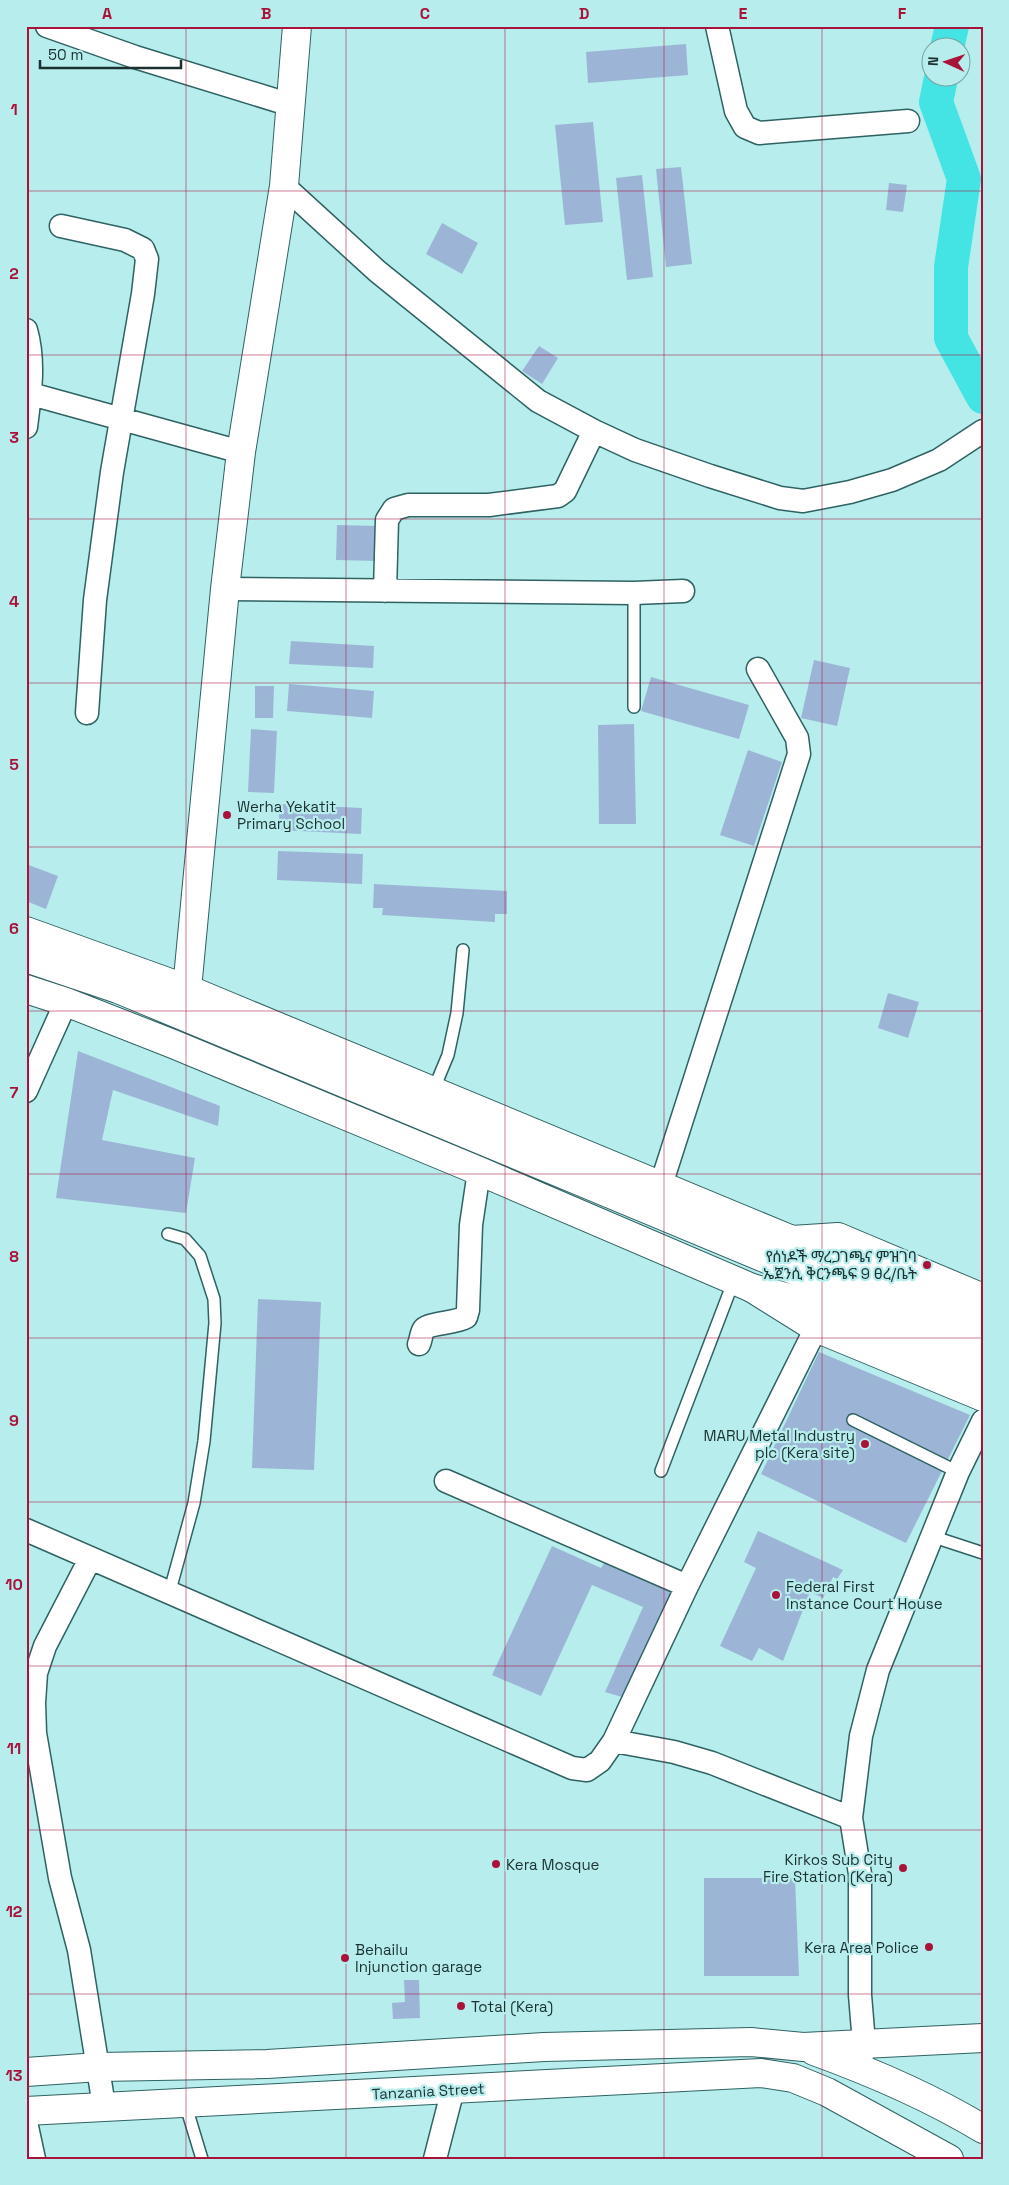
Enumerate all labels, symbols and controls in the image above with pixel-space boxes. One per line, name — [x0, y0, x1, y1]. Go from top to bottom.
text: A — [102, 3, 112, 24]
text: B — [261, 3, 271, 24]
text: C — [420, 3, 430, 24]
text: D — [579, 3, 589, 24]
text: E — [739, 3, 748, 24]
text: F — [898, 3, 907, 24]
scale bar — [40, 38, 181, 70]
north arrow — [922, 38, 972, 88]
text: 50 m — [48, 45, 83, 64]
text: N — [924, 56, 942, 66]
text: 1 — [10, 99, 18, 120]
text: 2 — [9, 263, 19, 284]
text: 3 — [9, 427, 19, 448]
text: 4 — [9, 591, 19, 612]
text: 5 — [9, 754, 19, 775]
place label: Werha Yekatit Primary School — [237, 797, 345, 833]
marker: Werha Yekatit Primary School — [221, 809, 233, 821]
text: 6 — [9, 918, 19, 939]
text: 7 — [10, 1082, 19, 1103]
text: 8 — [9, 1246, 19, 1267]
place label: የሰነዶች ማረጋገጫና ምዝገባ ኤጀንሲ ቅርንጫፍ 9 ፀረ/ቤት — [763, 1247, 917, 1283]
marker: የሰነዶች ማረጋገጫና ምዝገባ ኤጀንሲ ቅርንጫፍ 9 ፀረ/ቤት — [921, 1259, 933, 1271]
text: 9 — [9, 1410, 19, 1431]
place label: MARU Metal Industry plc (Kera site) — [704, 1426, 855, 1463]
marker: MARU Metal Industry plc (Kera site) — [859, 1438, 871, 1450]
text: 10 — [5, 1574, 23, 1595]
place label: Federal First Instance Court House — [786, 1577, 943, 1613]
marker: Federal First Instance Court House — [770, 1589, 782, 1601]
text: 11 — [7, 1738, 21, 1759]
place label: Kirkos Sub City Fire Station (Kera) — [763, 1850, 893, 1887]
place label: Kera Mosque — [506, 1855, 600, 1874]
marker: Kera Mosque — [490, 1858, 502, 1870]
marker: Kirkos Sub City Fire Station (Kera) — [897, 1862, 909, 1874]
text: 12 — [6, 1901, 22, 1922]
place label: Kera Area Police — [804, 1938, 919, 1957]
place label: Behailu Injunction garage — [355, 1940, 482, 1976]
marker: Kera Area Police — [923, 1941, 935, 1953]
marker: Behailu Injunction garage — [339, 1952, 351, 1964]
place label: Total (Kera) — [471, 1997, 553, 2017]
marker: Total (Kera) — [455, 2000, 467, 2012]
text: 13 — [6, 2065, 23, 2086]
street label: Tanzania Street — [371, 2079, 485, 2103]

